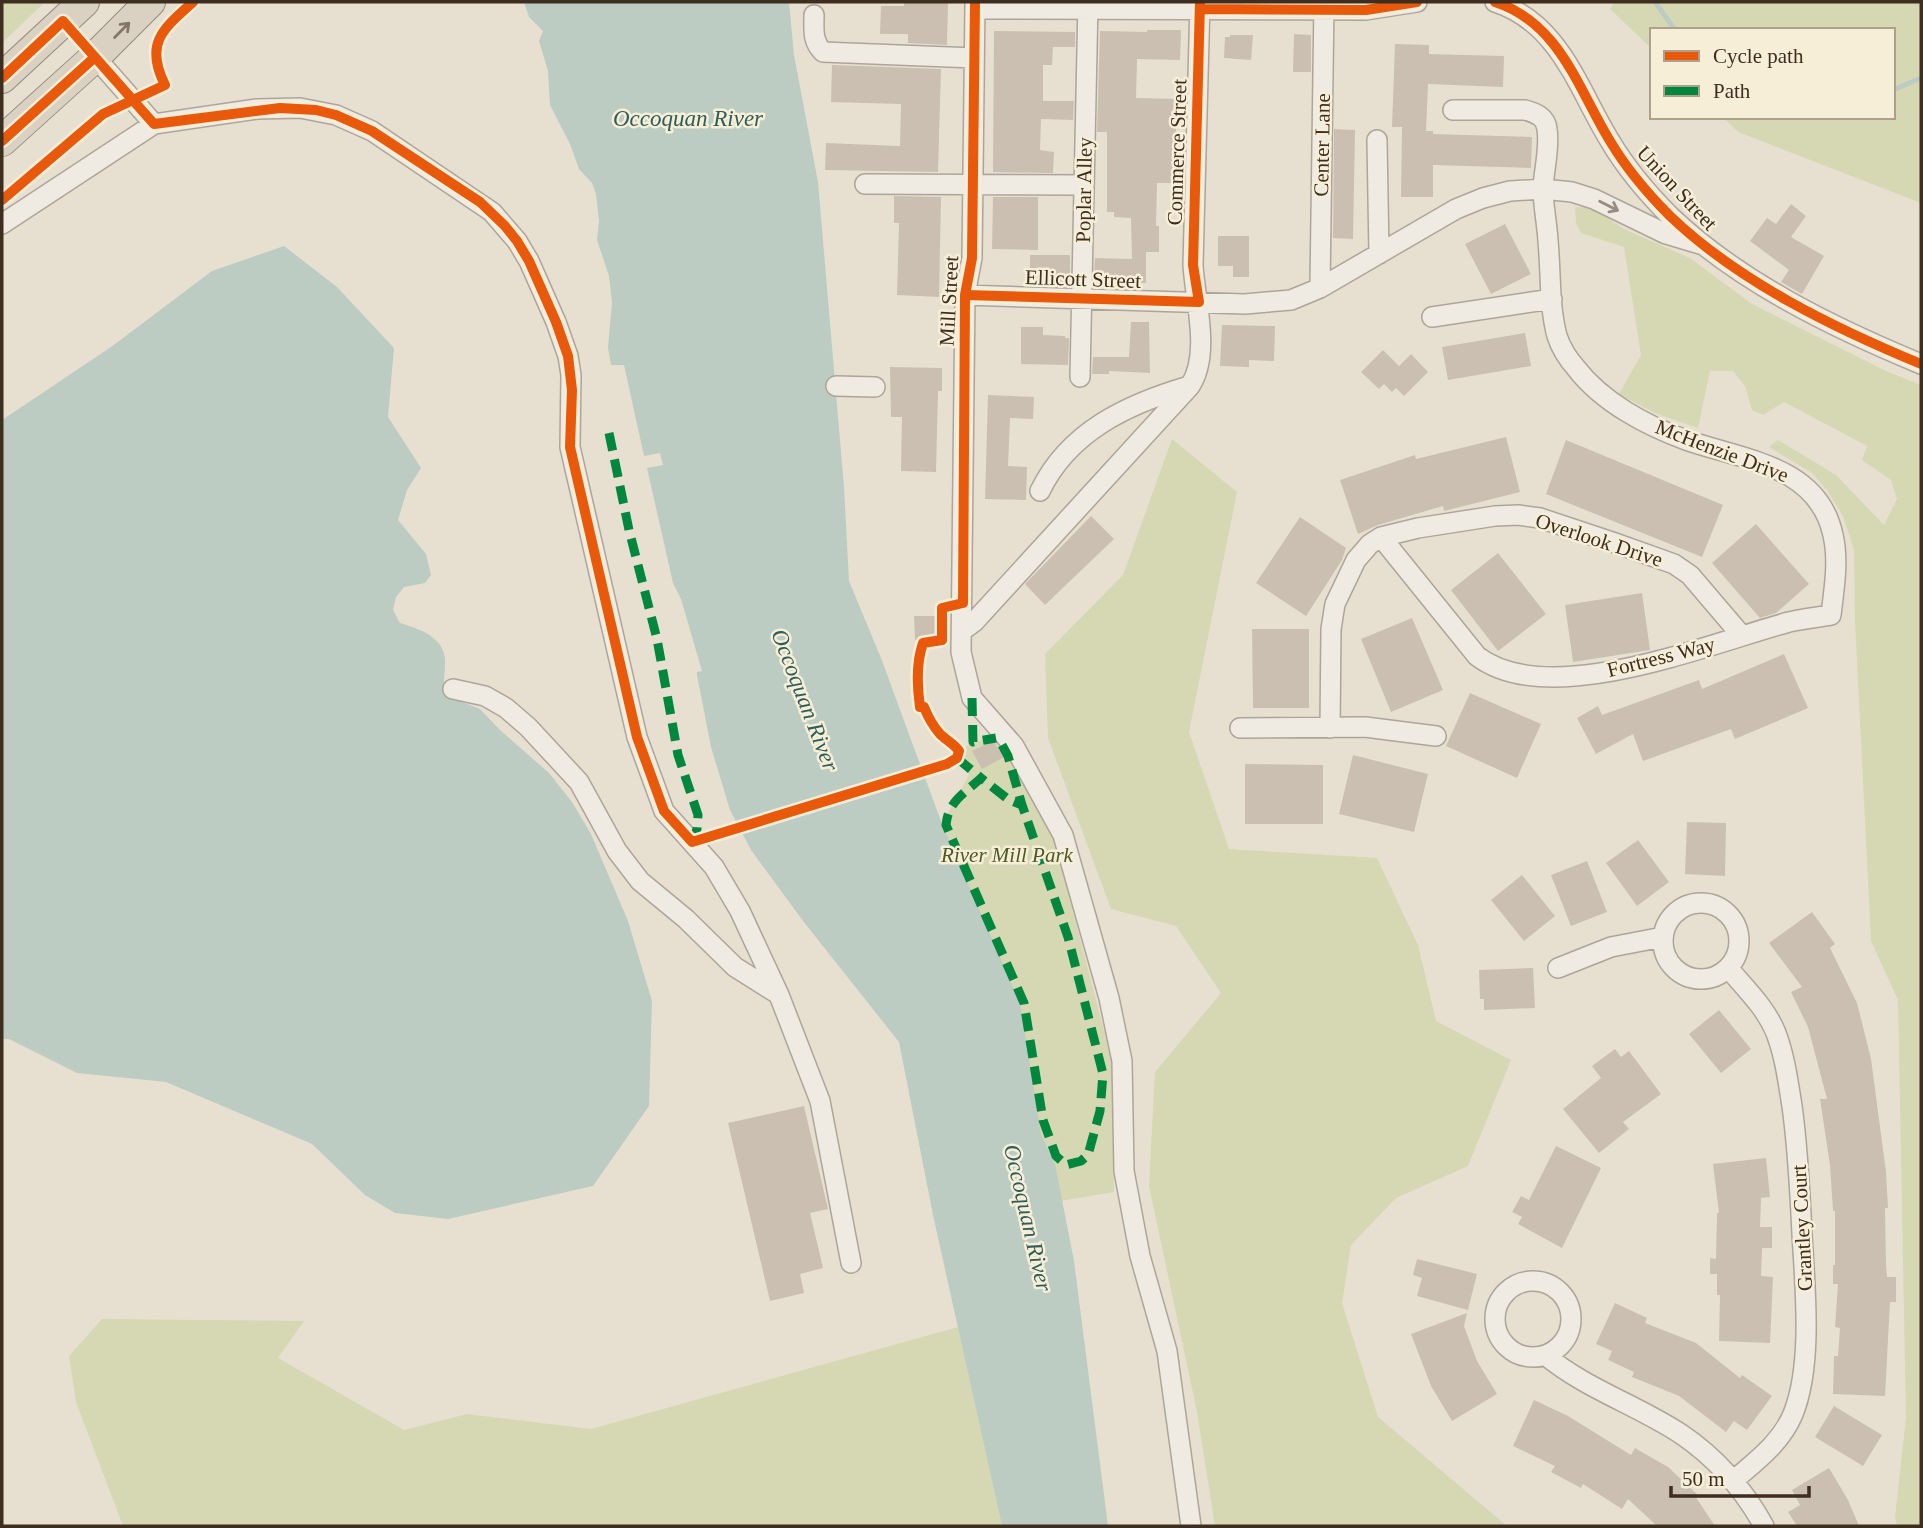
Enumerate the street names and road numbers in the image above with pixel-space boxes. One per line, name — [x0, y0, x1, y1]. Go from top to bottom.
street label: Commerce Street — [1162, 78, 1192, 226]
street label: Center Lane — [1309, 93, 1335, 197]
street label: Poplar Alley — [1071, 137, 1097, 243]
street label: Union Street — [1632, 141, 1722, 235]
street label: Mill Street — [935, 255, 963, 347]
street label: Ellicott Street — [1025, 265, 1142, 293]
street label: McHenzie Drive — [1652, 415, 1792, 487]
street label: Overlook Drive — [1532, 508, 1666, 572]
street label: Fortress Way — [1604, 632, 1718, 682]
street label: Grantley Court — [1787, 1164, 1817, 1292]

